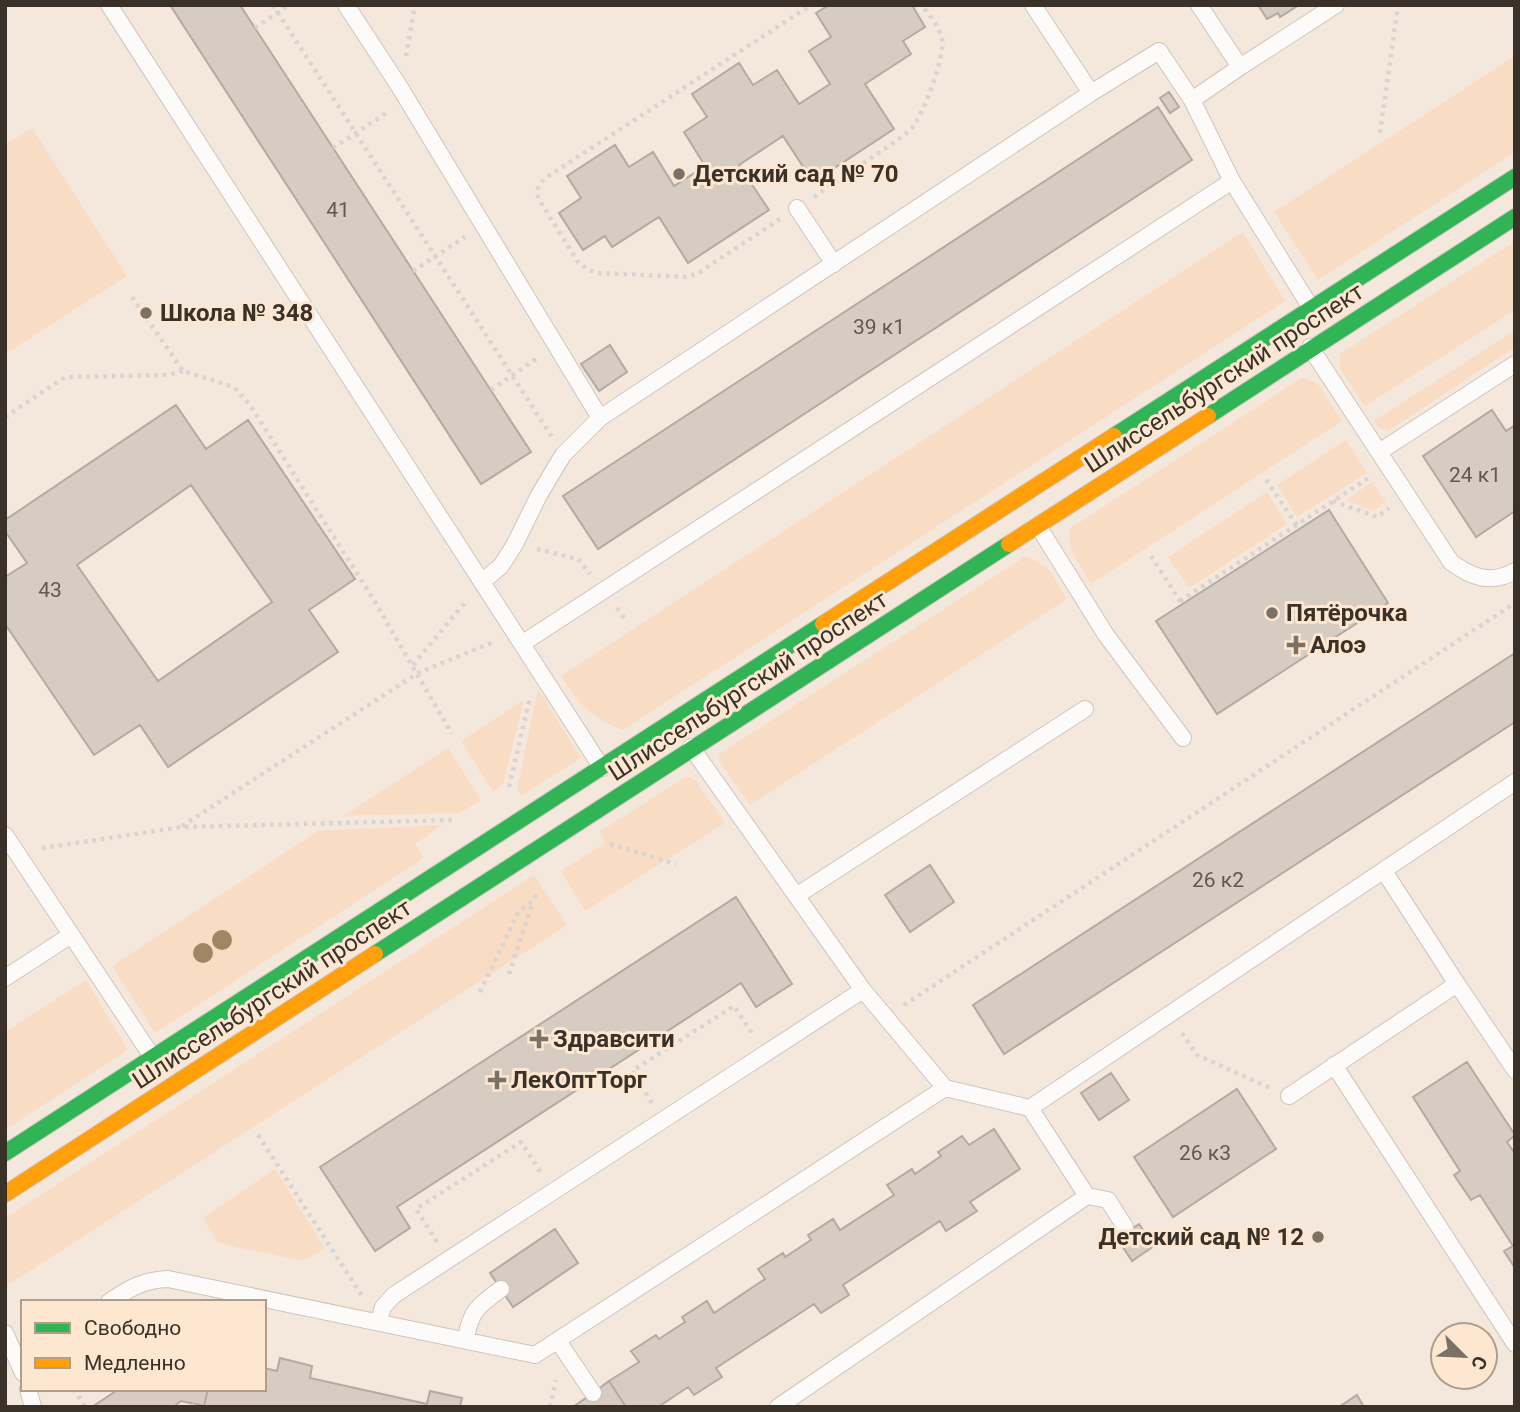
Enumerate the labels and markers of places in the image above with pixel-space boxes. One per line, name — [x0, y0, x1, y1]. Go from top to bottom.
place label: Детский сад № 70 — [693, 160, 899, 188]
marker: Детский сад № 70 — [671, 166, 687, 182]
place label: Школа № 348 — [160, 299, 313, 327]
marker: Школа № 348 — [138, 305, 154, 321]
place label: Пятёрочка — [1286, 599, 1408, 627]
marker: Пятёрочка — [1264, 605, 1280, 621]
place label: Алоэ — [1310, 631, 1366, 659]
marker: Алоэ — [1288, 637, 1304, 653]
place label: Здравсити — [553, 1025, 675, 1053]
marker: Здравсити — [531, 1031, 547, 1047]
place label: ЛекОптТорг — [511, 1066, 647, 1094]
marker: ЛекОптТорг — [489, 1072, 505, 1088]
place label: Детский сад № 12 — [1098, 1223, 1304, 1251]
marker: Детский сад № 12 — [1310, 1229, 1326, 1245]

